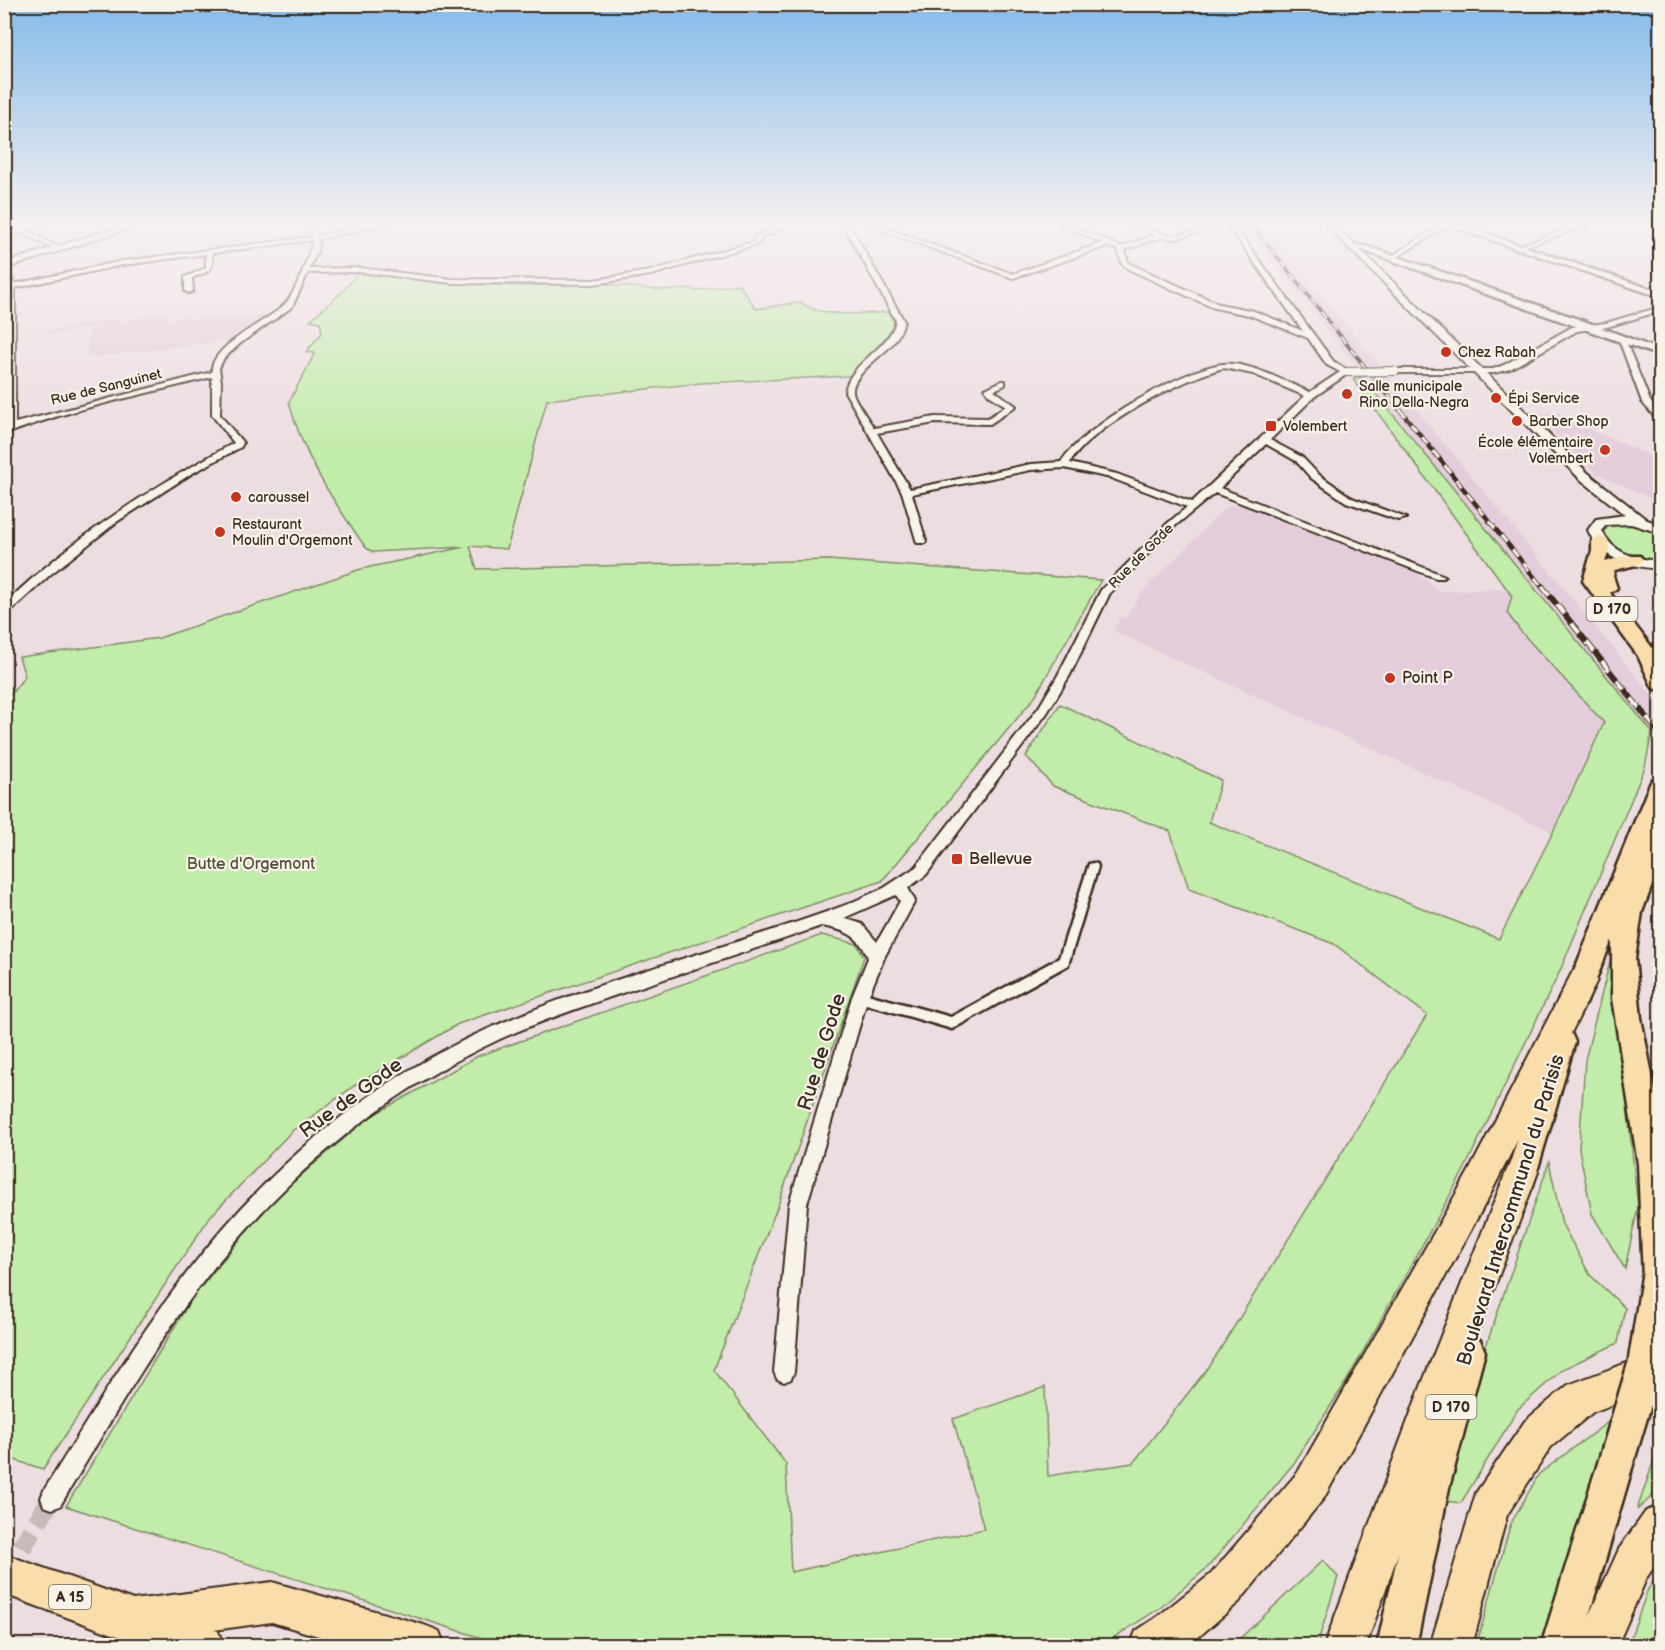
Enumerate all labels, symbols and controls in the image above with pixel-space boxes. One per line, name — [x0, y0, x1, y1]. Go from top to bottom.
place label: Chez Rabah — [1458, 344, 1536, 361]
marker: Chez Rabah — [1439, 345, 1453, 359]
street label: Rue de Sanguinet — [49, 365, 164, 409]
place label: Salle municipale Rino Della-Negra — [1359, 378, 1469, 411]
marker: Salle municipale Rino Della-Negra — [1340, 387, 1354, 401]
place label: Épi Service — [1508, 389, 1579, 407]
marker: Épi Service — [1489, 391, 1503, 405]
place label: Barber Shop — [1529, 413, 1609, 430]
marker: Barber Shop — [1510, 414, 1524, 428]
place label: Volembert — [1283, 418, 1348, 435]
marker: Volembert — [1264, 419, 1278, 433]
place label: École élémentaire Volembert — [1478, 433, 1594, 467]
marker: École élémentaire Volembert — [1598, 443, 1612, 457]
place label: caroussel — [248, 489, 309, 506]
marker: caroussel — [229, 490, 243, 504]
place label: Restaurant Moulin d'Orgemont — [232, 516, 353, 549]
street label: Rue de Gode — [1105, 520, 1177, 592]
marker: Restaurant Moulin d'Orgemont — [213, 525, 227, 539]
road number: D 170 — [1586, 597, 1638, 621]
place label: Point P — [1402, 669, 1453, 688]
marker: Point P — [1383, 671, 1397, 685]
place label: Bellevue — [969, 850, 1032, 869]
marker: Bellevue — [950, 852, 964, 866]
park label: Butte d'Orgemont — [187, 855, 315, 874]
street label: Rue de Gode — [793, 990, 851, 1113]
street label: Boulevard Intercommunal du Parisis — [1452, 1051, 1570, 1369]
street label: Rue de Gode — [295, 1053, 407, 1143]
road number: D 170 — [1426, 1395, 1476, 1419]
road number: A 15 — [49, 1585, 91, 1609]

